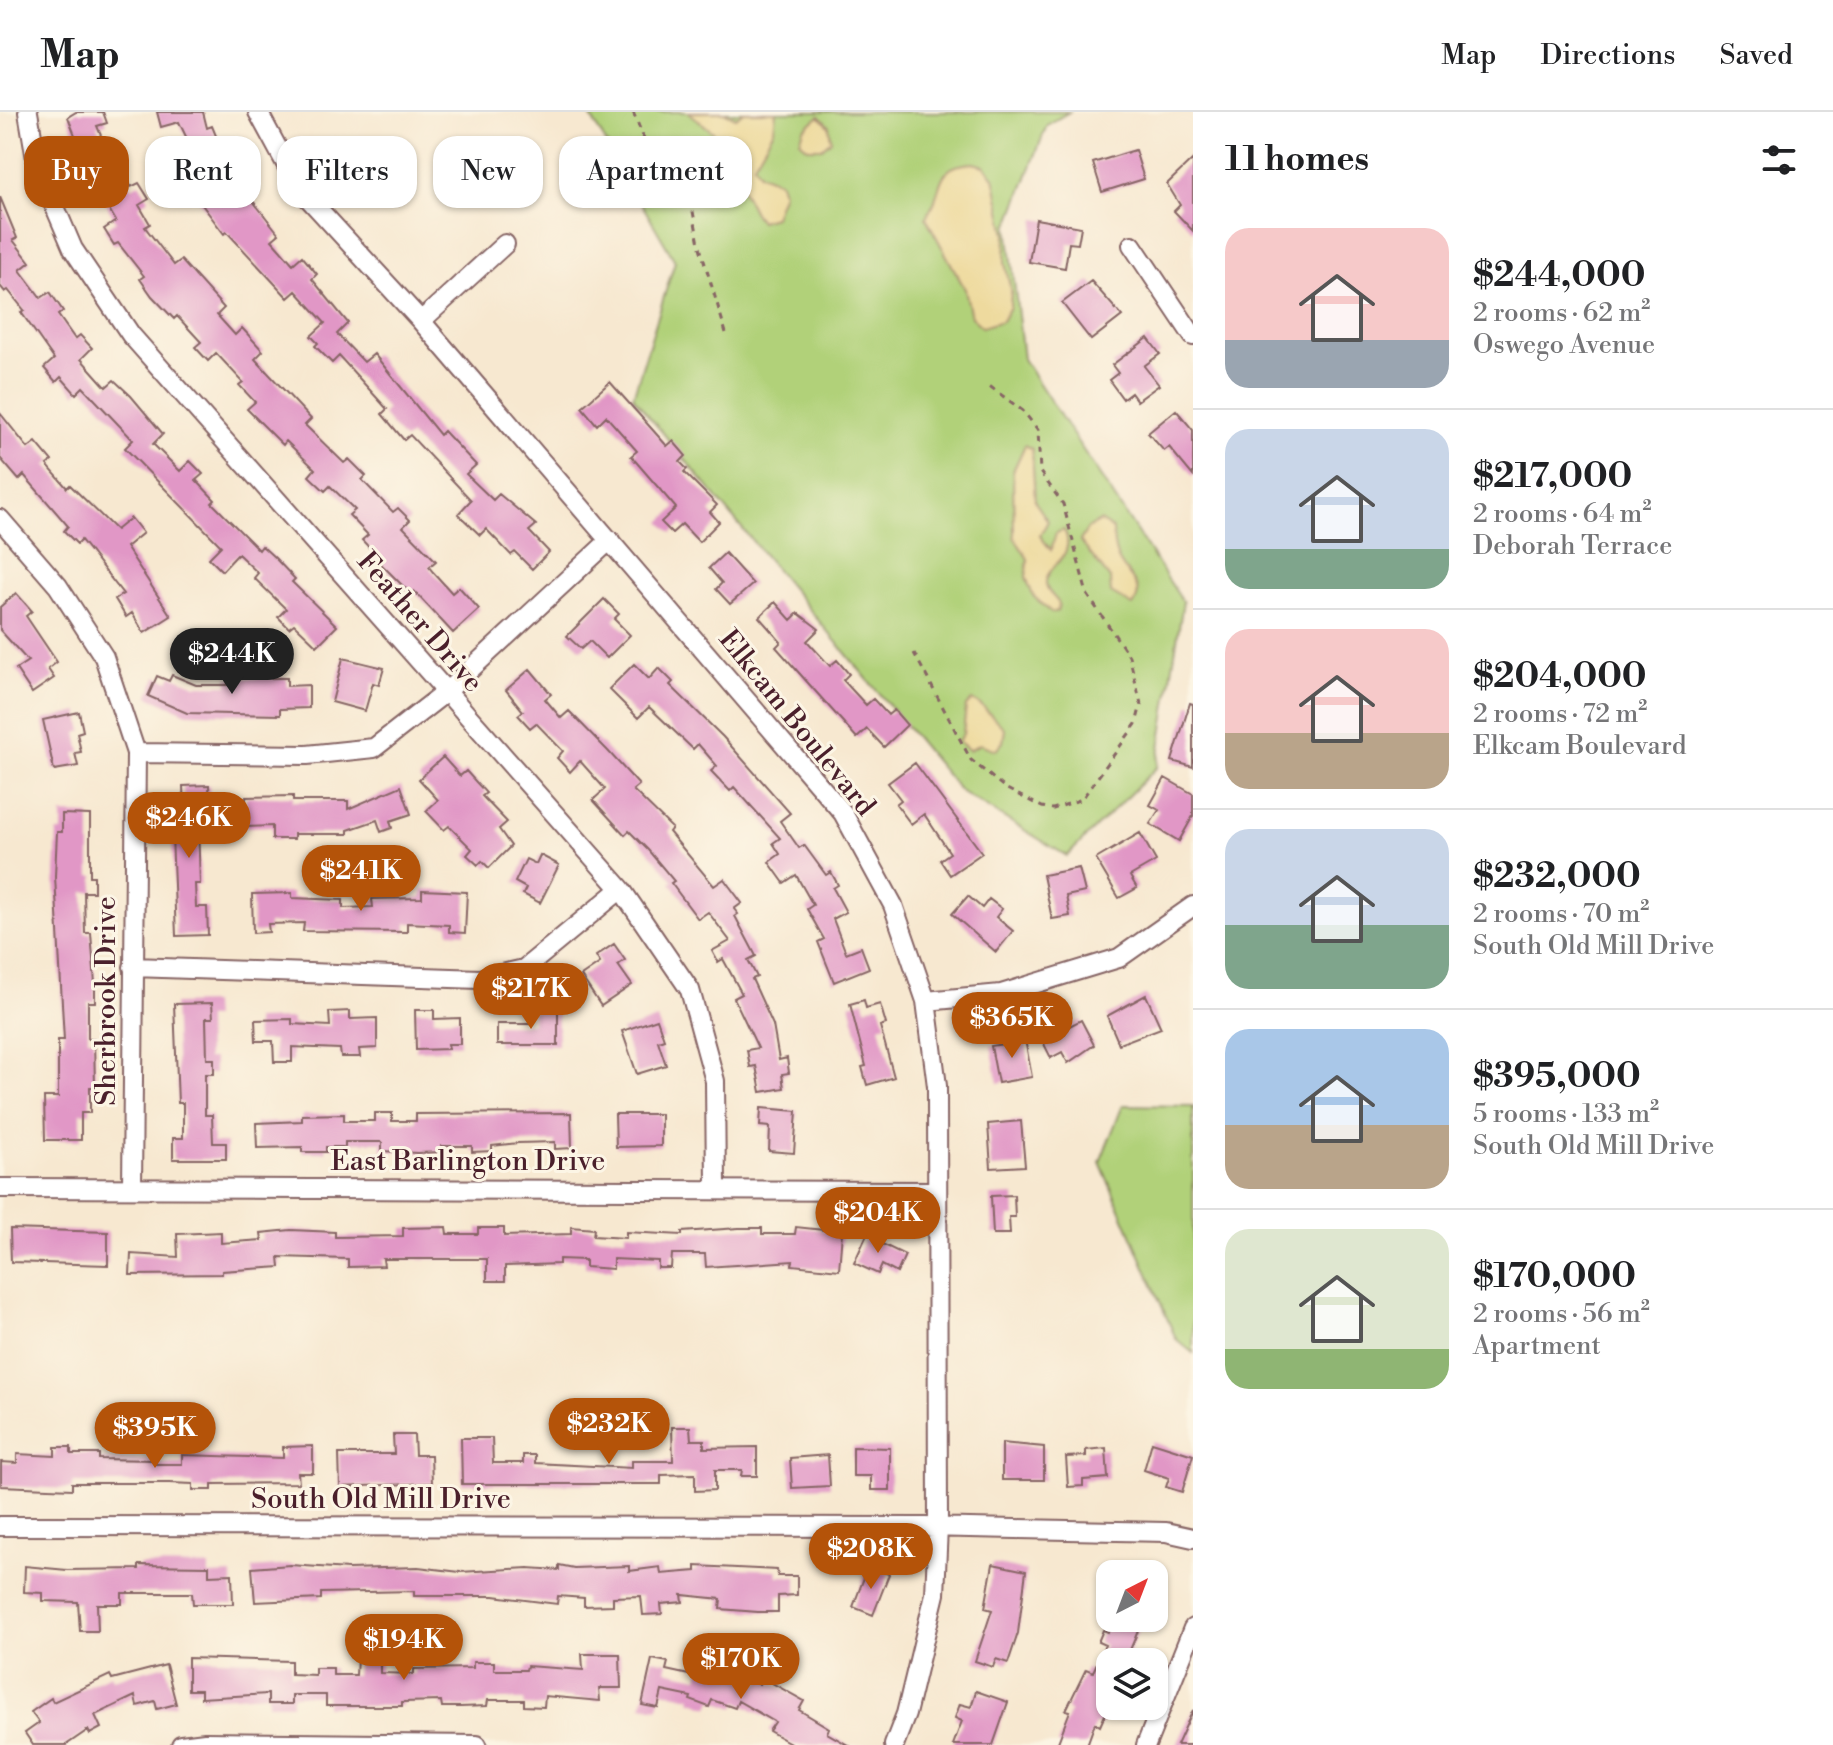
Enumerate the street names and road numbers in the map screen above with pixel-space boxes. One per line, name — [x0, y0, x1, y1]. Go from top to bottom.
street label: Feather Drive — [349, 544, 491, 700]
street label: Elkcam Boulevard — [711, 623, 883, 823]
street label: Sherbrook Drive — [89, 896, 124, 1106]
street label: East Barlington Drive — [331, 1144, 605, 1179]
street label: South Old Mill Drive — [251, 1482, 511, 1517]

